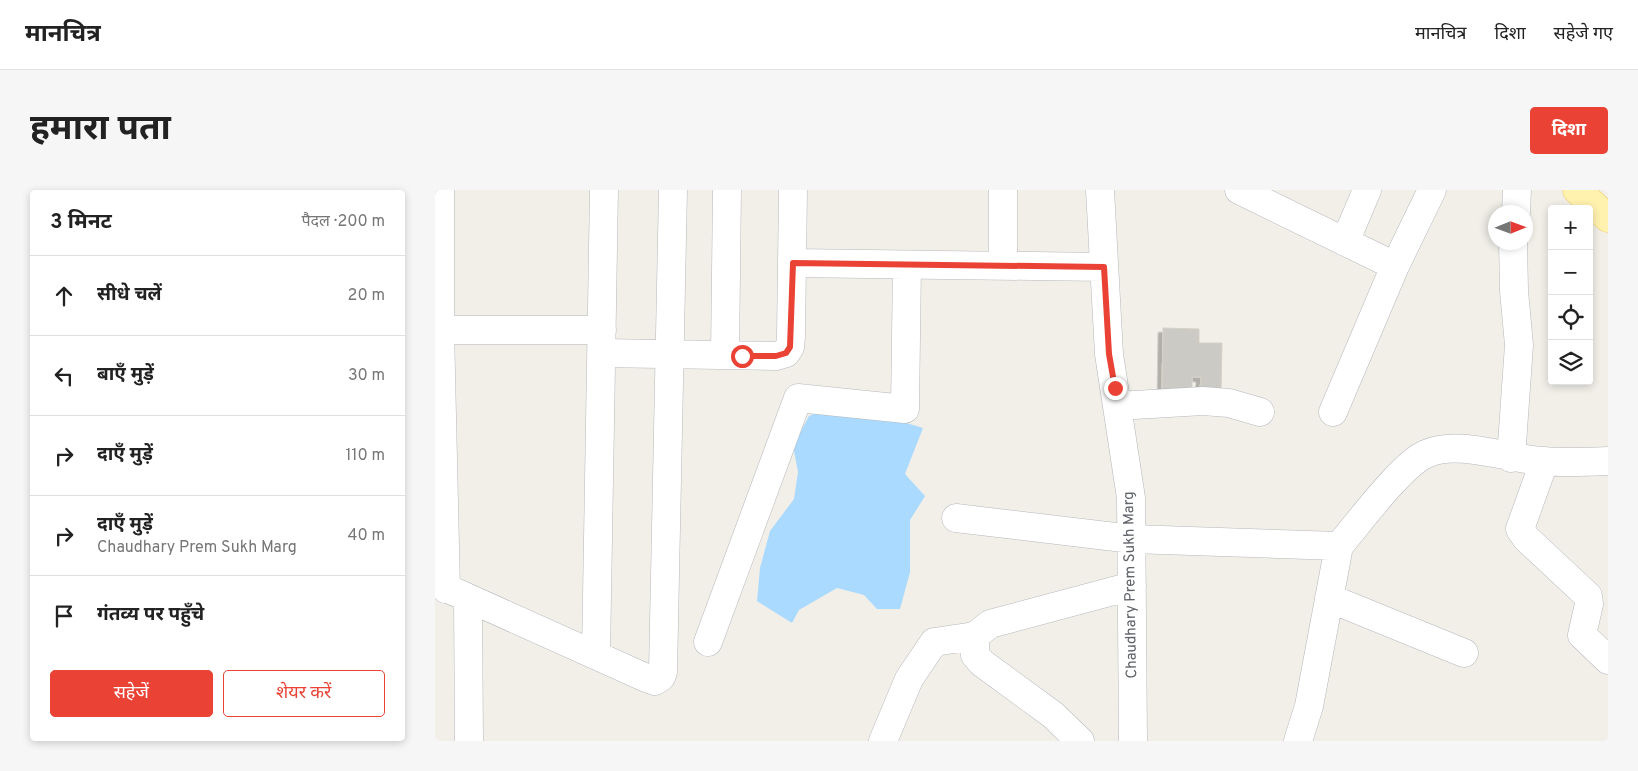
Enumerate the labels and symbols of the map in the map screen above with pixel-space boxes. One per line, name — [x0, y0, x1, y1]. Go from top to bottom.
north arrow — [1488, 205, 1533, 250]
route start — [731, 345, 754, 368]
route end — [1104, 377, 1127, 400]
street label: Chaudhary Prem Sukh Marg — [1120, 491, 1142, 679]

